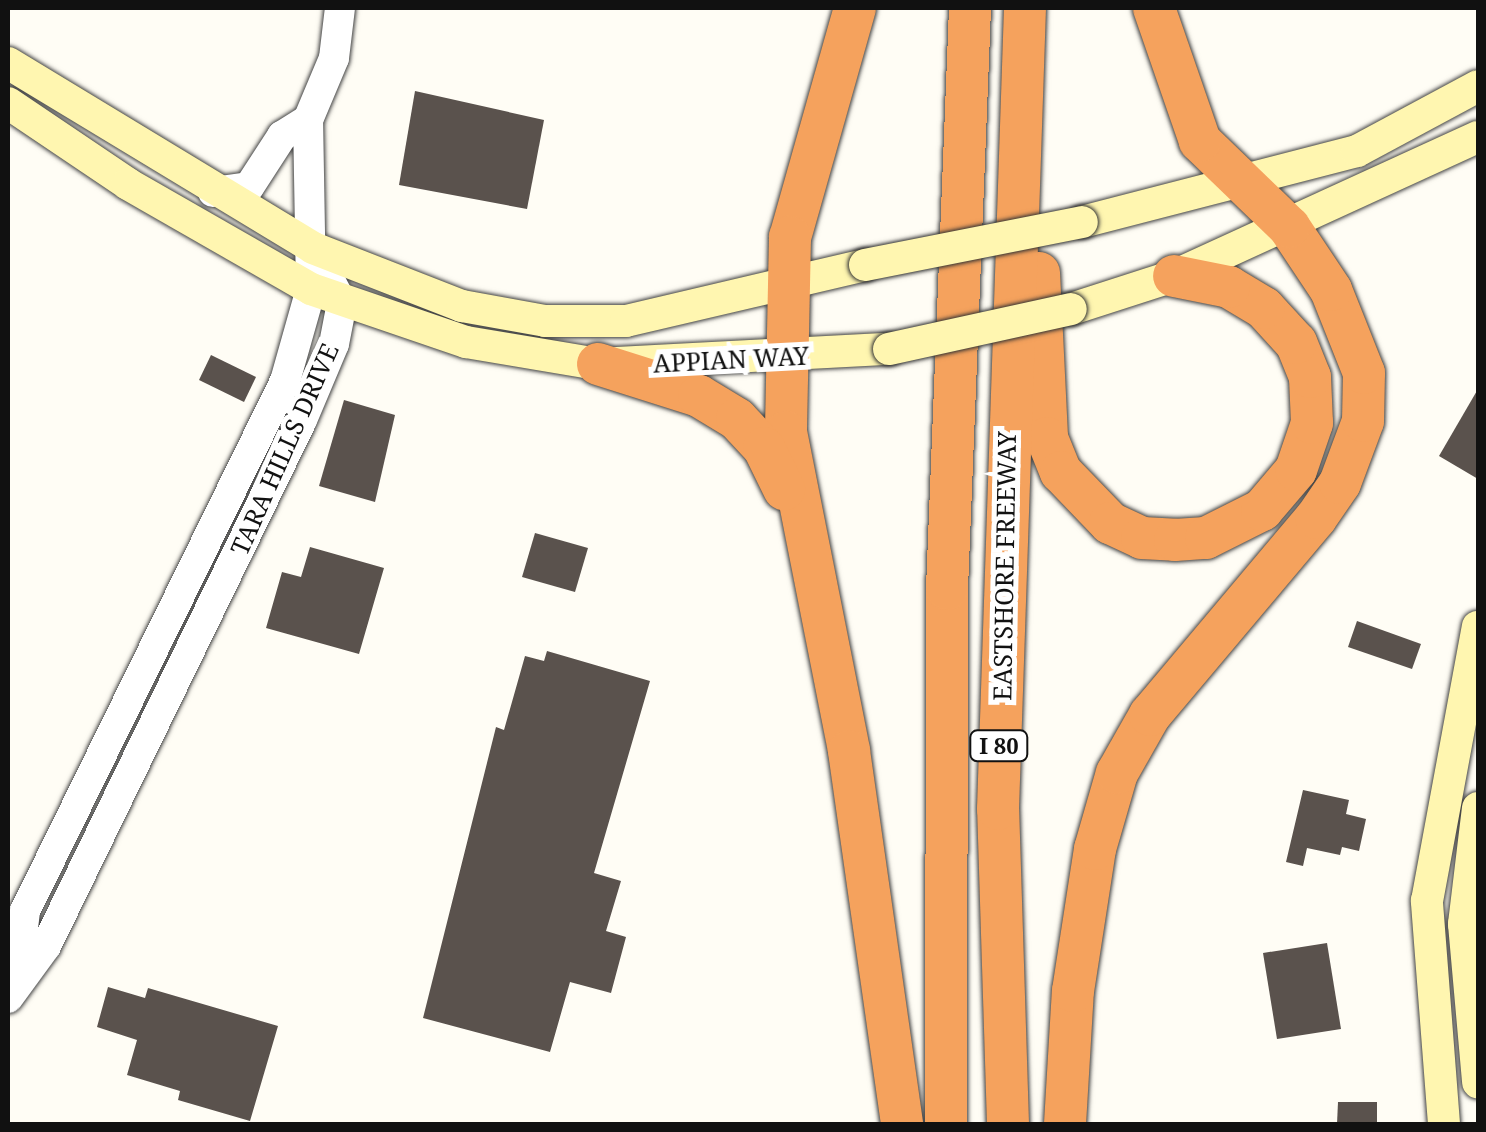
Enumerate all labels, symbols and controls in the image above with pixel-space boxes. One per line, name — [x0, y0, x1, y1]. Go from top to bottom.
street label: TARA HILLS DRIVE — [224, 339, 344, 559]
street label: APPIAN WAY — [652, 340, 810, 378]
street label: EASTSHORE FREEWAY — [987, 431, 1021, 701]
road number: I 80 — [969, 729, 1029, 763]

